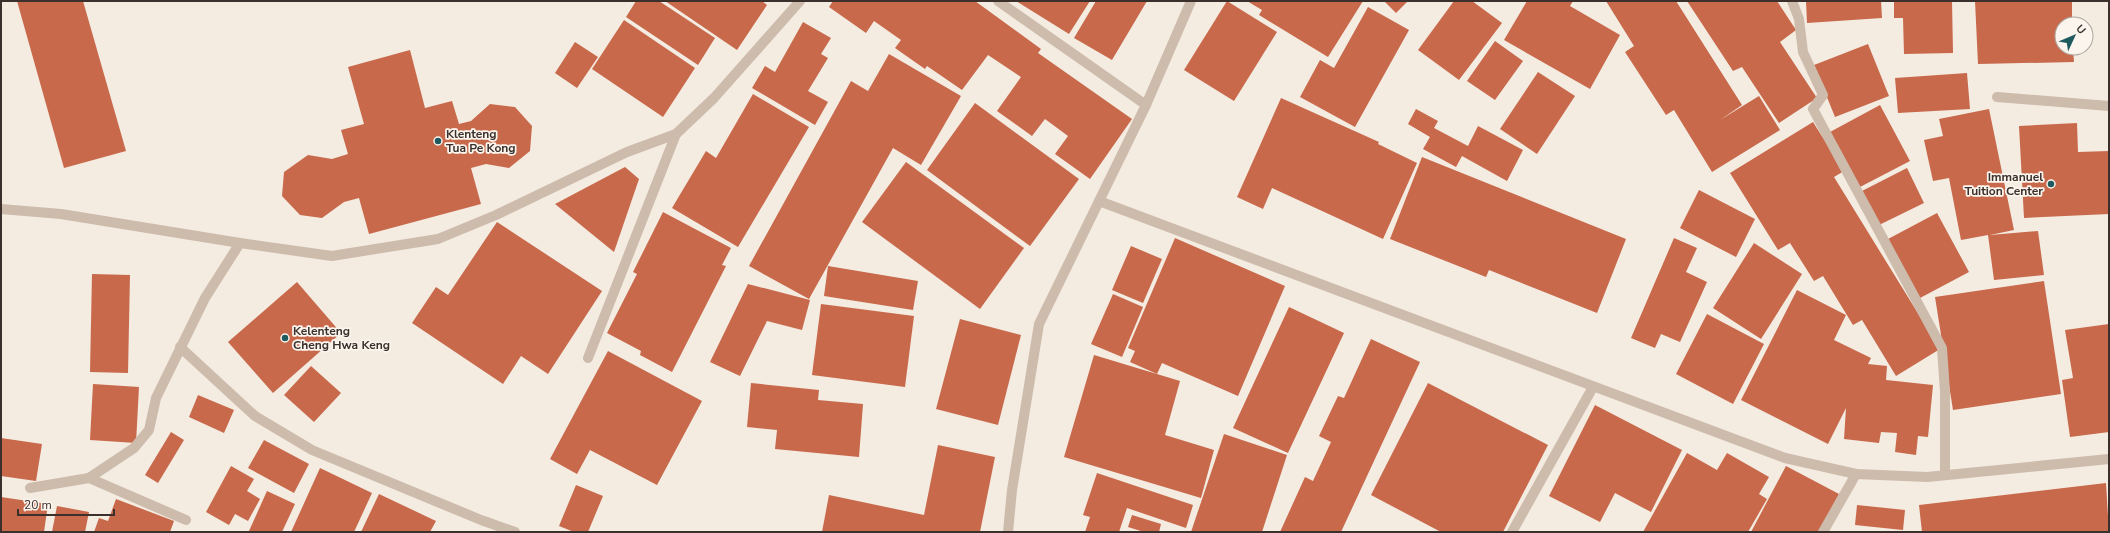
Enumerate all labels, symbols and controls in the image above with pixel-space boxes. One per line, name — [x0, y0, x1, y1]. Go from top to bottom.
north arrow — [2054, 16, 2094, 56]
text: U — [2073, 21, 2089, 38]
place label: Klenteng Tua Pe Kong — [446, 126, 516, 156]
marker: Klenteng Tua Pe Kong — [433, 136, 443, 146]
place label: Immanuel Tuition Center — [1965, 169, 2043, 199]
marker: Immanuel Tuition Center — [2046, 179, 2056, 189]
place label: Kelenteng Cheng Hwa Keng — [293, 323, 390, 353]
marker: Kelenteng Cheng Hwa Keng — [280, 333, 290, 343]
scale bar — [18, 491, 114, 517]
text: 20 m — [24, 497, 52, 513]

